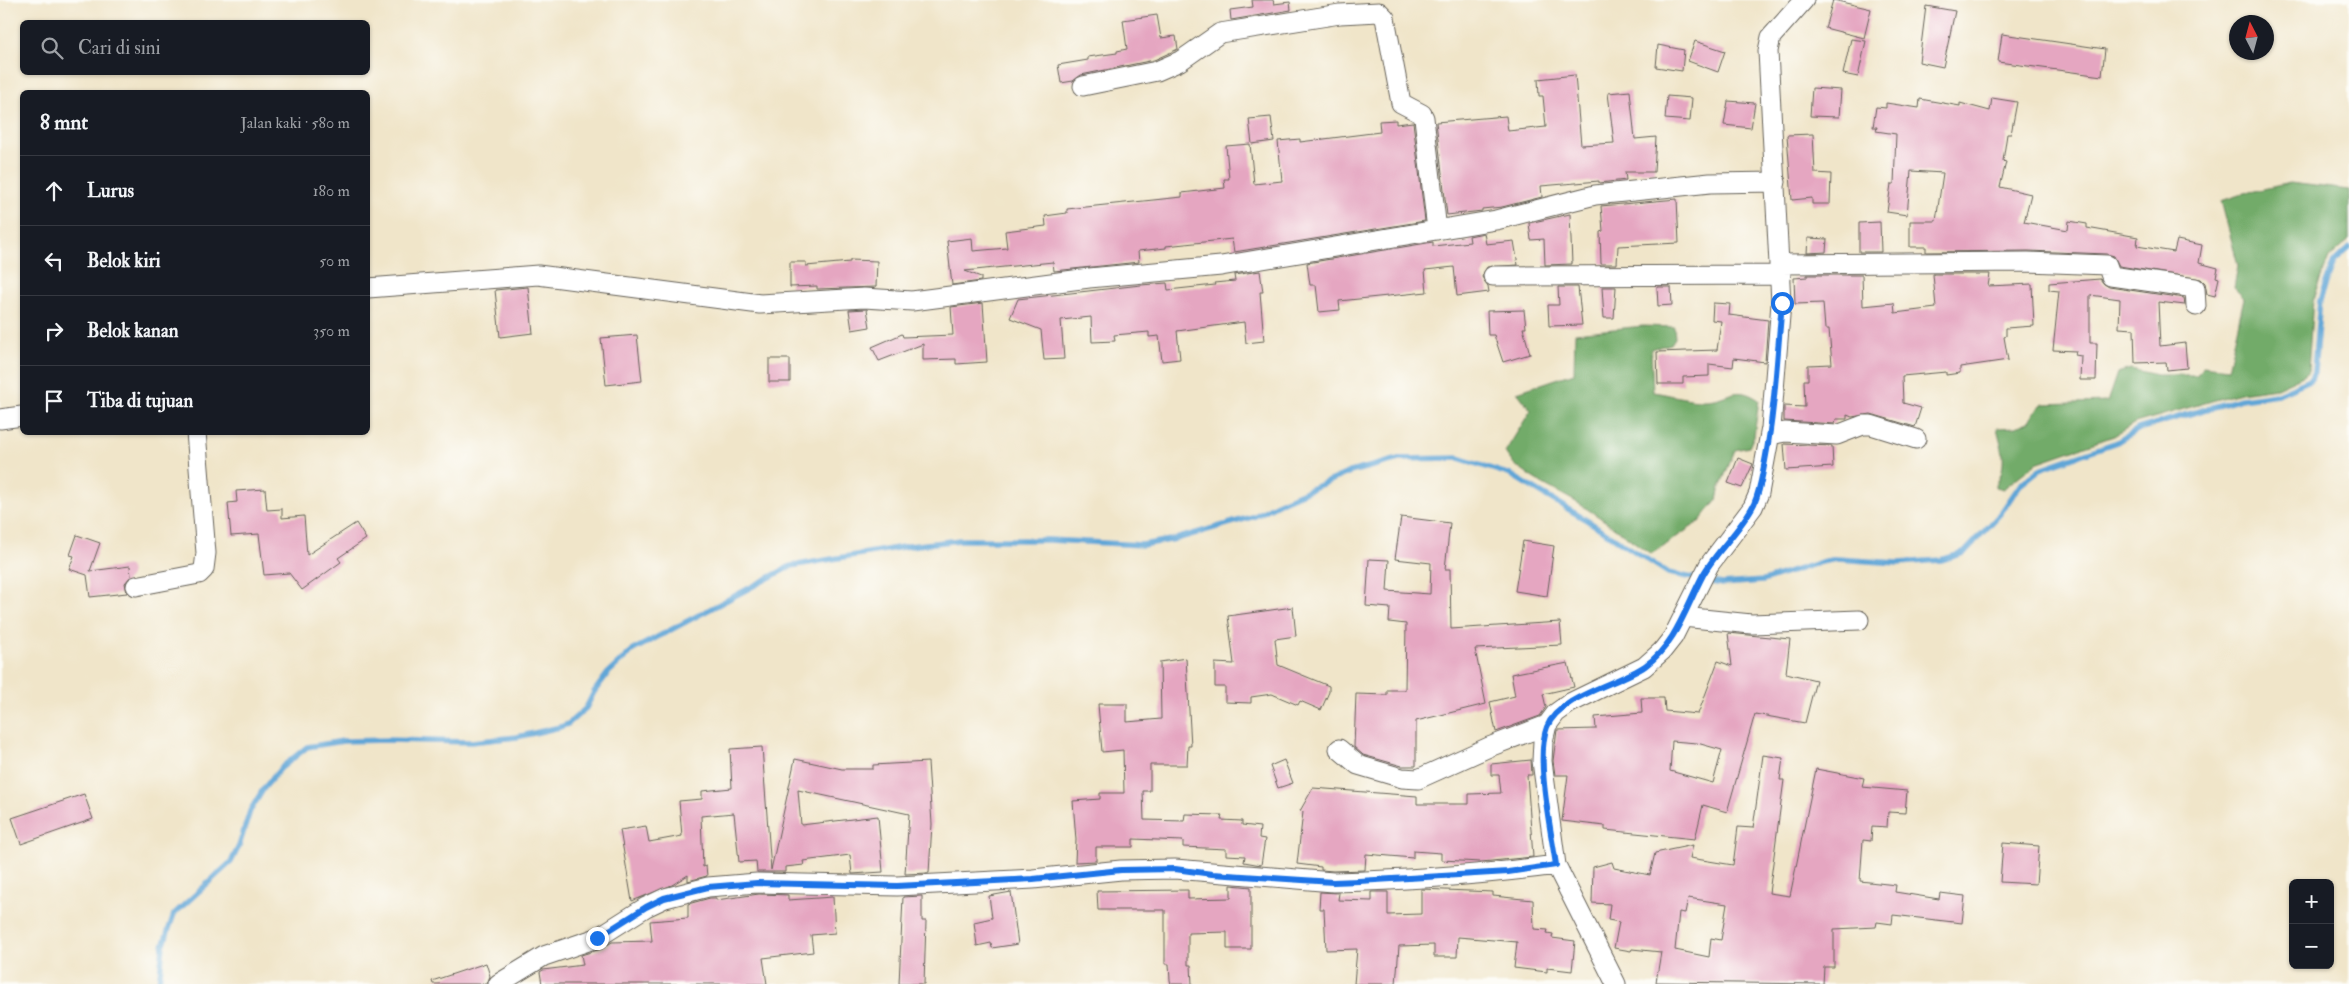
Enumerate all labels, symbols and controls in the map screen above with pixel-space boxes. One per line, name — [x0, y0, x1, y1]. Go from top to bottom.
north arrow — [2229, 15, 2274, 60]
search box — [20, 20, 370, 75]
icon: search — [38, 34, 66, 62]
text: Cari di sini — [78, 36, 161, 60]
text: 8 mnt — [40, 109, 88, 136]
text: Jalan kaki · 580 m — [241, 113, 350, 133]
icon: ahead — [40, 177, 68, 205]
text: Lurus — [87, 179, 134, 203]
text: 180 m — [313, 181, 350, 201]
icon: left — [40, 247, 68, 275]
text: Belok kiri — [87, 249, 161, 273]
text: 50 m — [319, 251, 350, 271]
route start — [1771, 292, 1794, 315]
icon: right — [40, 317, 68, 345]
text: Belok kanan — [87, 319, 178, 343]
text: 350 m — [313, 321, 350, 341]
icon: arrive — [40, 387, 68, 415]
text: Tiba di tujuan — [87, 389, 193, 413]
map controls — [2289, 879, 2334, 969]
button: + — [2289, 879, 2334, 924]
button: − — [2289, 924, 2334, 969]
route end — [586, 927, 609, 950]

